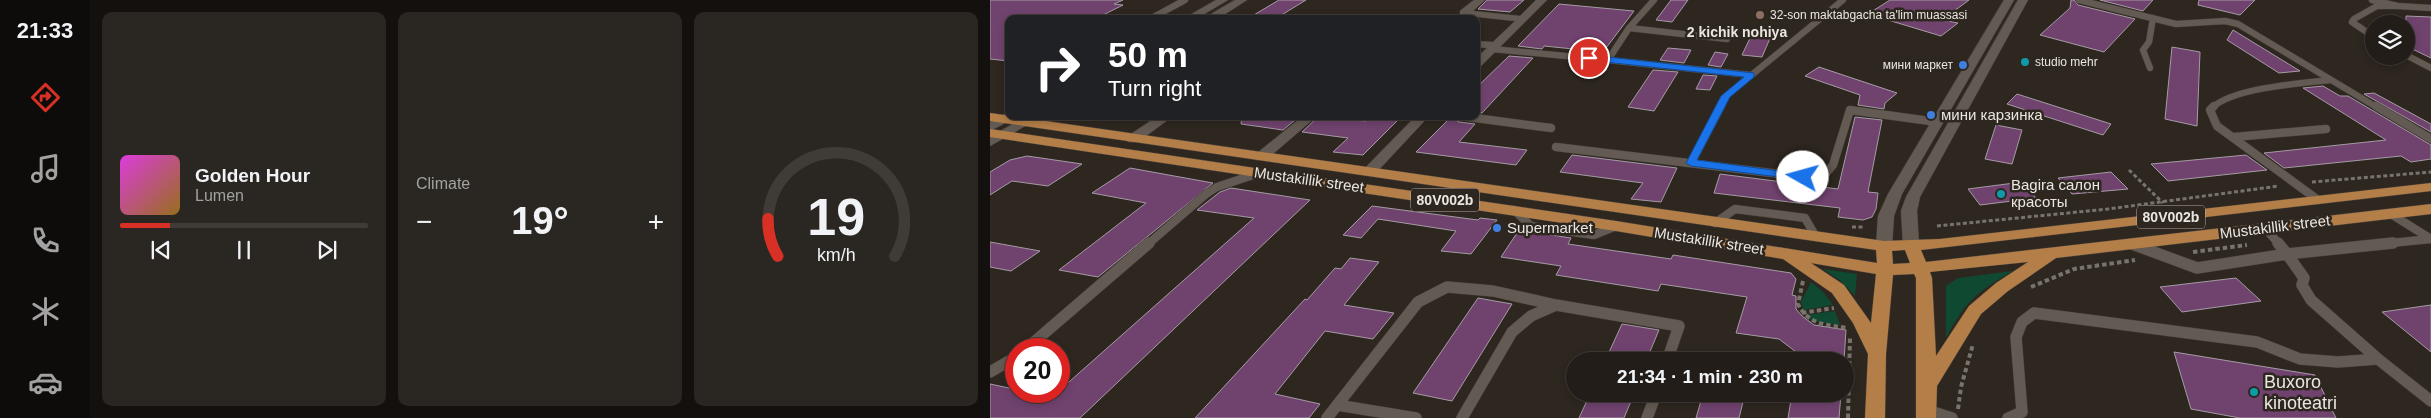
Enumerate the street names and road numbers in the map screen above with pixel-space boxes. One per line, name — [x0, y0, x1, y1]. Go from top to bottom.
street label: Mustakillik street — [1253, 163, 1366, 196]
road number: 80V002b — [1411, 188, 1479, 212]
road number: 80V002b — [2137, 206, 2205, 228]
street label: Mustakillik street — [2219, 211, 2332, 242]
street label: Mustakillik street — [1653, 223, 1766, 258]

